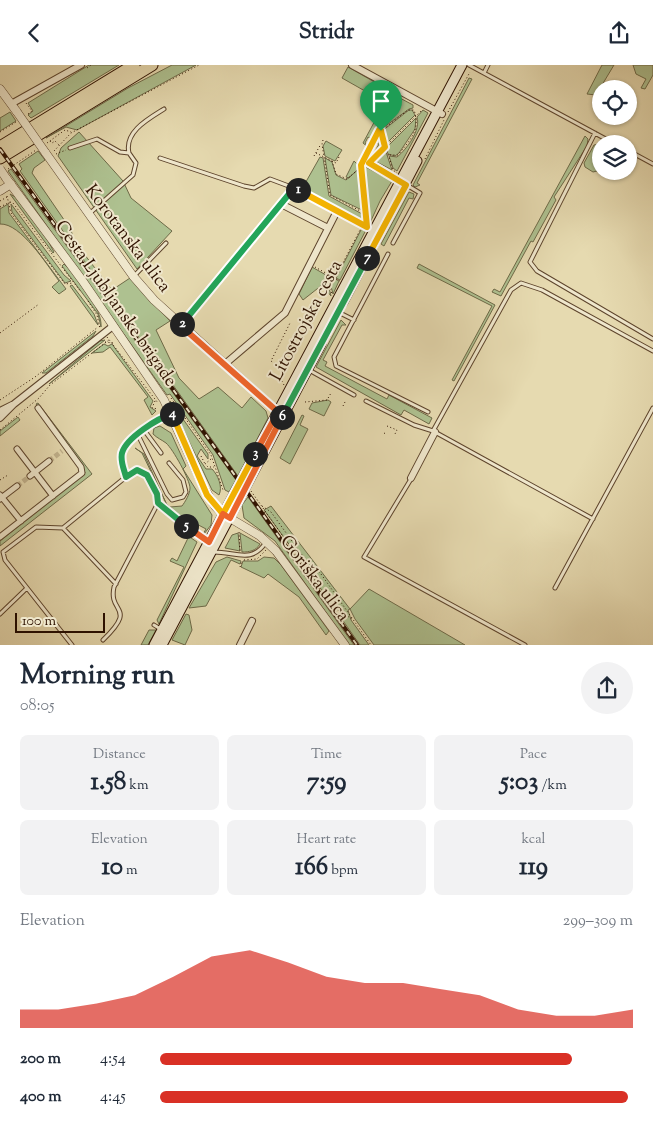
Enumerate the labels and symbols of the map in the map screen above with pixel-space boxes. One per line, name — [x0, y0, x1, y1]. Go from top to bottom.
pin — [360, 80, 402, 131]
pin: 1 — [286, 177, 310, 203]
street label: Korotanska ulica — [78, 179, 176, 299]
street label: Cesta Ljubljanske brigade — [48, 216, 182, 392]
pin: 7 — [354, 245, 380, 271]
street label: Litostrojska cesta — [264, 256, 350, 386]
pin: 2 — [170, 311, 194, 337]
pin: 4 — [160, 401, 184, 427]
pin: 6 — [270, 405, 294, 429]
pin: 3 — [242, 441, 268, 467]
pin: 5 — [174, 513, 198, 539]
street label: Goriška ulica — [273, 530, 355, 628]
scale bar — [15, 610, 105, 633]

